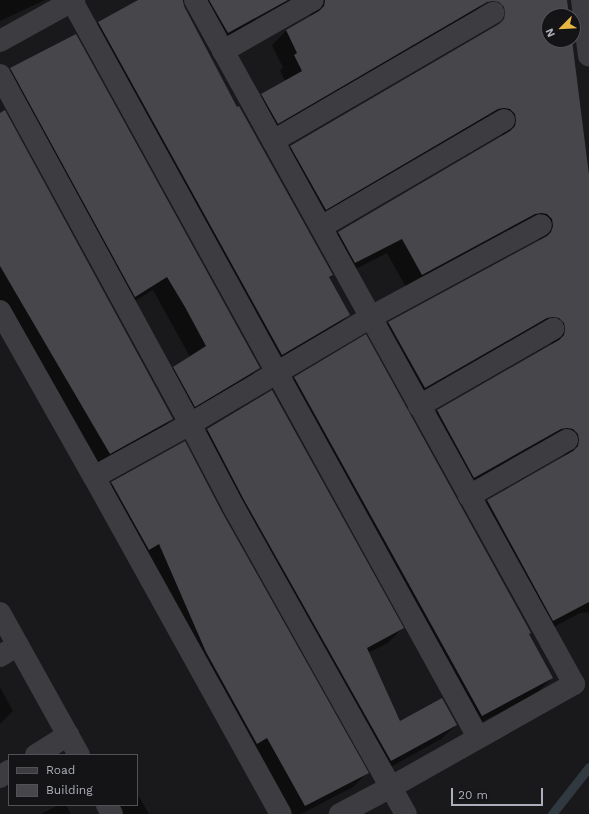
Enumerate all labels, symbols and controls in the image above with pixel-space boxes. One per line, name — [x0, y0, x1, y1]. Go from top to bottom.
north arrow — [541, 8, 581, 48]
text: N — [543, 26, 558, 39]
legend — [8, 754, 138, 806]
text: Road — [46, 763, 75, 777]
scale bar — [453, 780, 545, 806]
text: Building — [46, 783, 93, 797]
text: 20 m — [458, 788, 488, 802]

